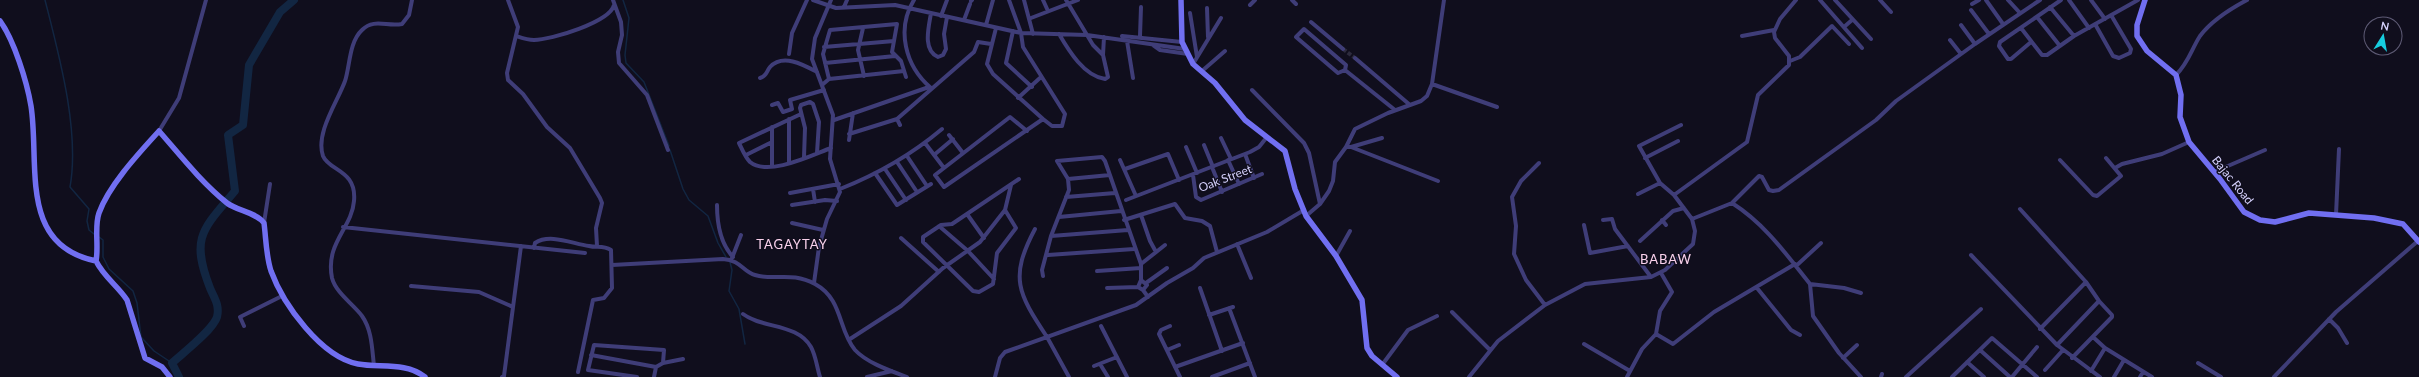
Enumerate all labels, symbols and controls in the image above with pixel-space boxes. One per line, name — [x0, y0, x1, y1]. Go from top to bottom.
north arrow — [2363, 16, 2403, 56]
text: N — [2380, 19, 2390, 33]
street label: Bajac Road — [2209, 153, 2257, 207]
street label: Oak Street — [1196, 161, 1255, 195]
district label: TAGAYTAY — [756, 236, 828, 252]
district label: BABAW — [1640, 251, 1692, 267]

